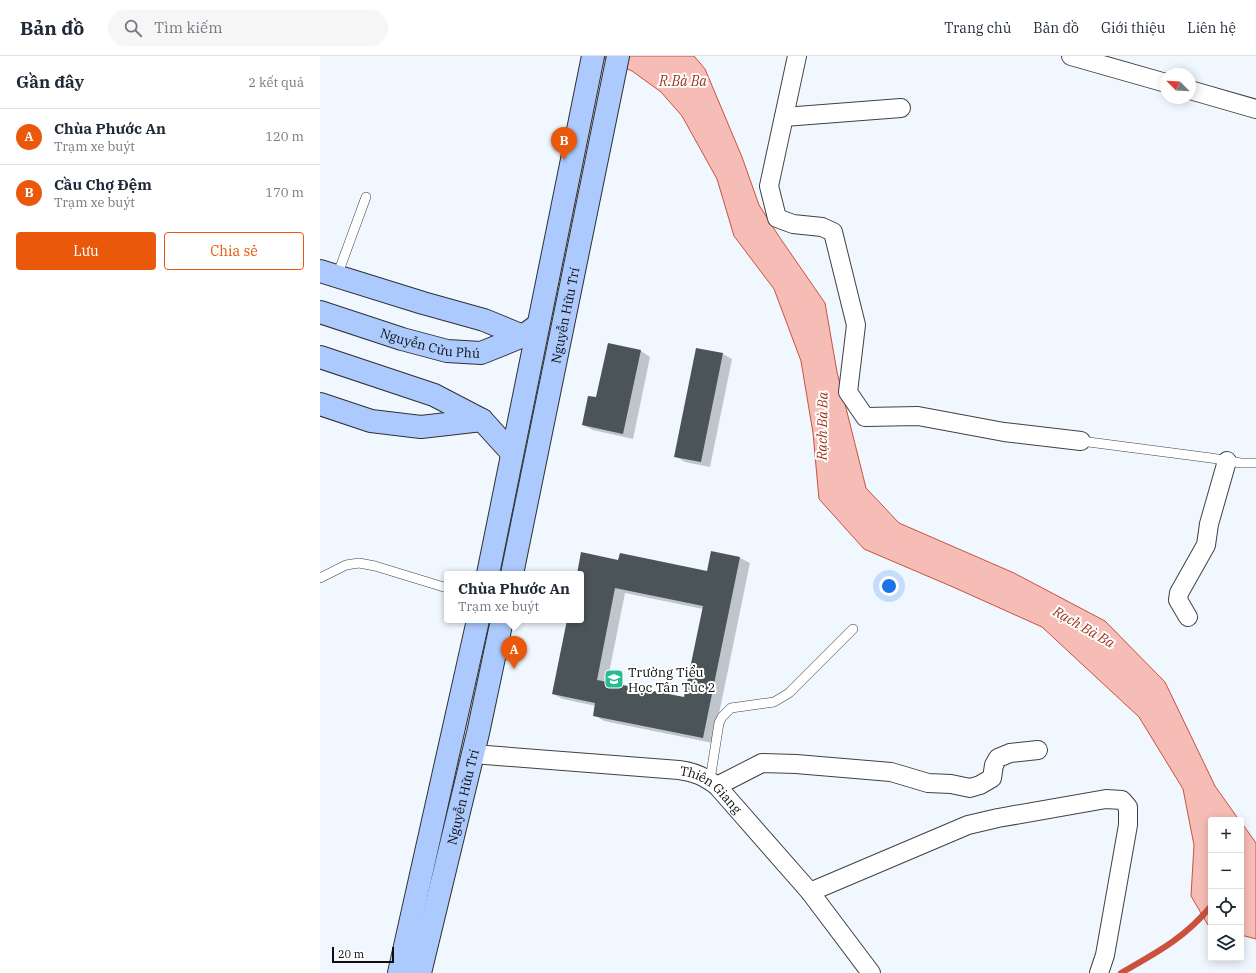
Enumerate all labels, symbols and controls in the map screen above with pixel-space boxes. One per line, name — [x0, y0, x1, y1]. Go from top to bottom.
search box — [108, 10, 388, 46]
text: Bản đồ — [20, 16, 84, 40]
icon: search — [122, 17, 144, 39]
text: Tìm kiếm — [154, 18, 222, 37]
text: Trang chủ — [944, 19, 1011, 37]
text: Bản đồ — [1033, 19, 1079, 37]
text: Giới thiệu — [1101, 19, 1165, 37]
text: Liên hệ — [1187, 19, 1236, 37]
north arrow — [1160, 68, 1196, 104]
text: Gần đây — [16, 71, 84, 93]
water label: R.Bà Ba — [658, 72, 707, 90]
text: 2 kết quả — [248, 74, 304, 91]
text: Chùa Phước An — [54, 119, 166, 138]
pin: B — [551, 127, 577, 160]
text: A — [24, 128, 34, 145]
text: 120 m — [265, 128, 304, 145]
text: Trạm xe buýt — [54, 138, 135, 155]
text: Cầu Chợ Đệm — [54, 175, 152, 194]
text: B — [24, 184, 34, 201]
text: 170 m — [265, 184, 304, 201]
text: Trạm xe buýt — [54, 194, 135, 211]
button: Lưu — [16, 232, 156, 270]
button: Chia sẻ — [164, 232, 304, 270]
street label: Nguyễn Hữu Trí — [547, 266, 584, 365]
street label: Nguyễn Cửu Phú — [378, 324, 481, 362]
water label: Rạch Bà Ba — [812, 391, 832, 461]
popup — [444, 571, 584, 623]
your location — [879, 576, 899, 596]
text: Chùa Phước An — [458, 579, 570, 598]
text: Trạm xe buýt — [458, 598, 539, 615]
water label: Rạch Bà Ba — [1049, 602, 1118, 652]
pin: A — [501, 636, 527, 669]
place label: Trường Tiểu Học Tân Túc 2 — [628, 664, 716, 696]
school or university icon: Trường Tiểu Học Tân Túc 2 — [603, 668, 625, 690]
street label: Nguyễn Hữu Trí — [443, 748, 483, 847]
street label: Thiên Giang — [678, 762, 746, 818]
map controls — [1208, 817, 1244, 961]
button: + — [1208, 817, 1244, 853]
button: − — [1208, 853, 1244, 889]
button: locate — [1208, 889, 1244, 925]
button: layers — [1208, 925, 1244, 961]
scale bar — [332, 945, 394, 964]
text: 20 m — [338, 947, 364, 961]

